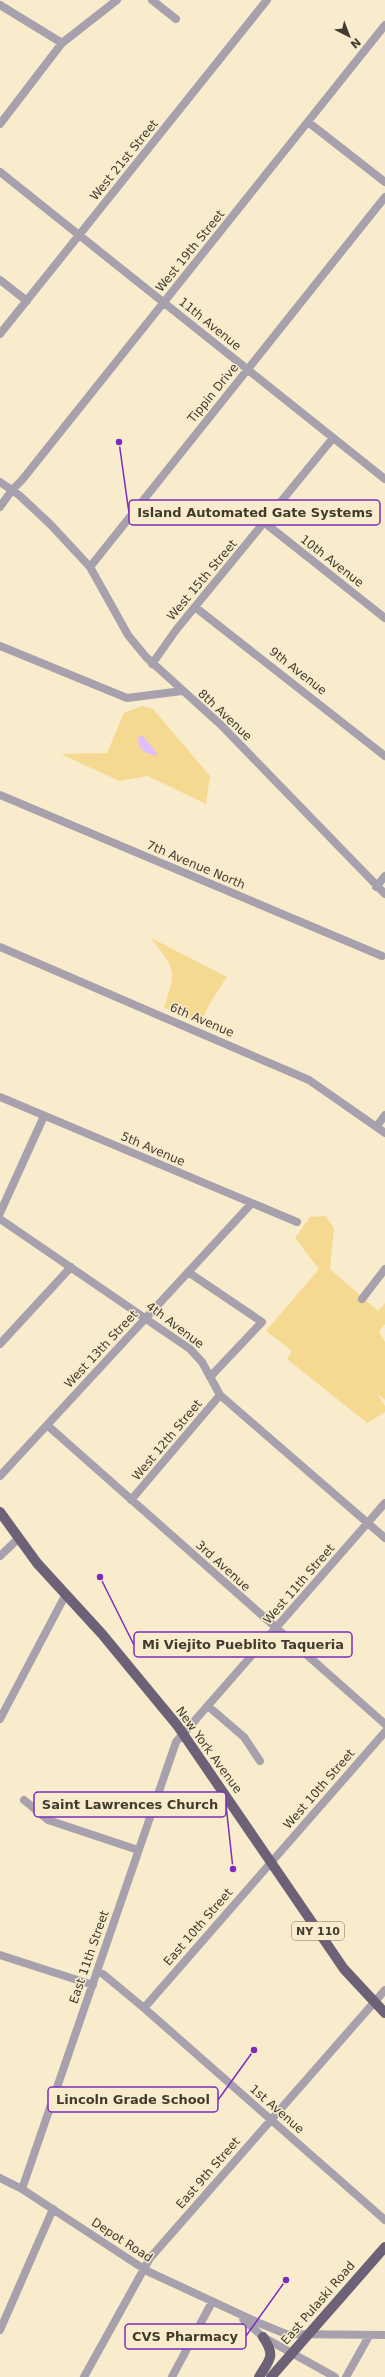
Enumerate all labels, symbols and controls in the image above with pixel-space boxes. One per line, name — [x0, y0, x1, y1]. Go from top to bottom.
north arrow — [329, 16, 369, 56]
text: N — [348, 35, 363, 51]
street label: West 21st Street — [87, 117, 161, 203]
street label: West 19th Street — [153, 207, 227, 295]
street label: 11th Avenue — [176, 295, 244, 353]
street label: Tippin Drive — [184, 361, 241, 426]
callout: Island Automated Gate Systems — [129, 500, 380, 525]
text: Island Automated Gate Systems — [137, 505, 373, 520]
street label: 10th Avenue — [298, 532, 366, 590]
street label: West 15th Street — [164, 537, 240, 623]
street label: 9th Avenue — [267, 644, 329, 698]
street label: 8th Avenue — [195, 687, 255, 743]
street label: 7th Avenue North — [145, 838, 247, 892]
street label: 6th Avenue — [168, 1000, 236, 1040]
street label: 5th Avenue — [119, 1129, 187, 1169]
street label: 4th Avenue — [143, 1299, 207, 1351]
street label: West 13th Street — [61, 1307, 141, 1391]
street label: West 12th Street — [129, 1397, 205, 1483]
street label: 3rd Avenue — [193, 1538, 253, 1594]
street label: West 11th Street — [261, 1541, 338, 1627]
callout: Mi Viejito Pueblito Taqueria — [134, 1632, 352, 1657]
text: Mi Viejito Pueblito Taqueria — [142, 1637, 344, 1652]
street label: New York Avenue — [173, 1704, 245, 1796]
street label: West 10th Street — [281, 1746, 358, 1832]
callout: Saint Lawrences Church — [34, 1792, 226, 1817]
text: Saint Lawrences Church — [42, 1797, 218, 1812]
street label: East 10th Street — [161, 1885, 235, 1968]
street label: East 11th Street — [66, 1908, 112, 2005]
road number: NY 110 — [292, 1922, 344, 1940]
street label: 1st Avenue — [247, 2082, 307, 2136]
callout: Lincoln Grade School — [48, 2087, 218, 2112]
text: Lincoln Grade School — [56, 2092, 210, 2107]
street label: East 9th Street — [173, 2134, 243, 2212]
street label: Depot Road — [89, 2215, 155, 2265]
street label: East Pulaski Road — [278, 2259, 358, 2347]
callout: CVS Pharmacy — [125, 2324, 246, 2349]
text: CVS Pharmacy — [132, 2329, 238, 2344]

